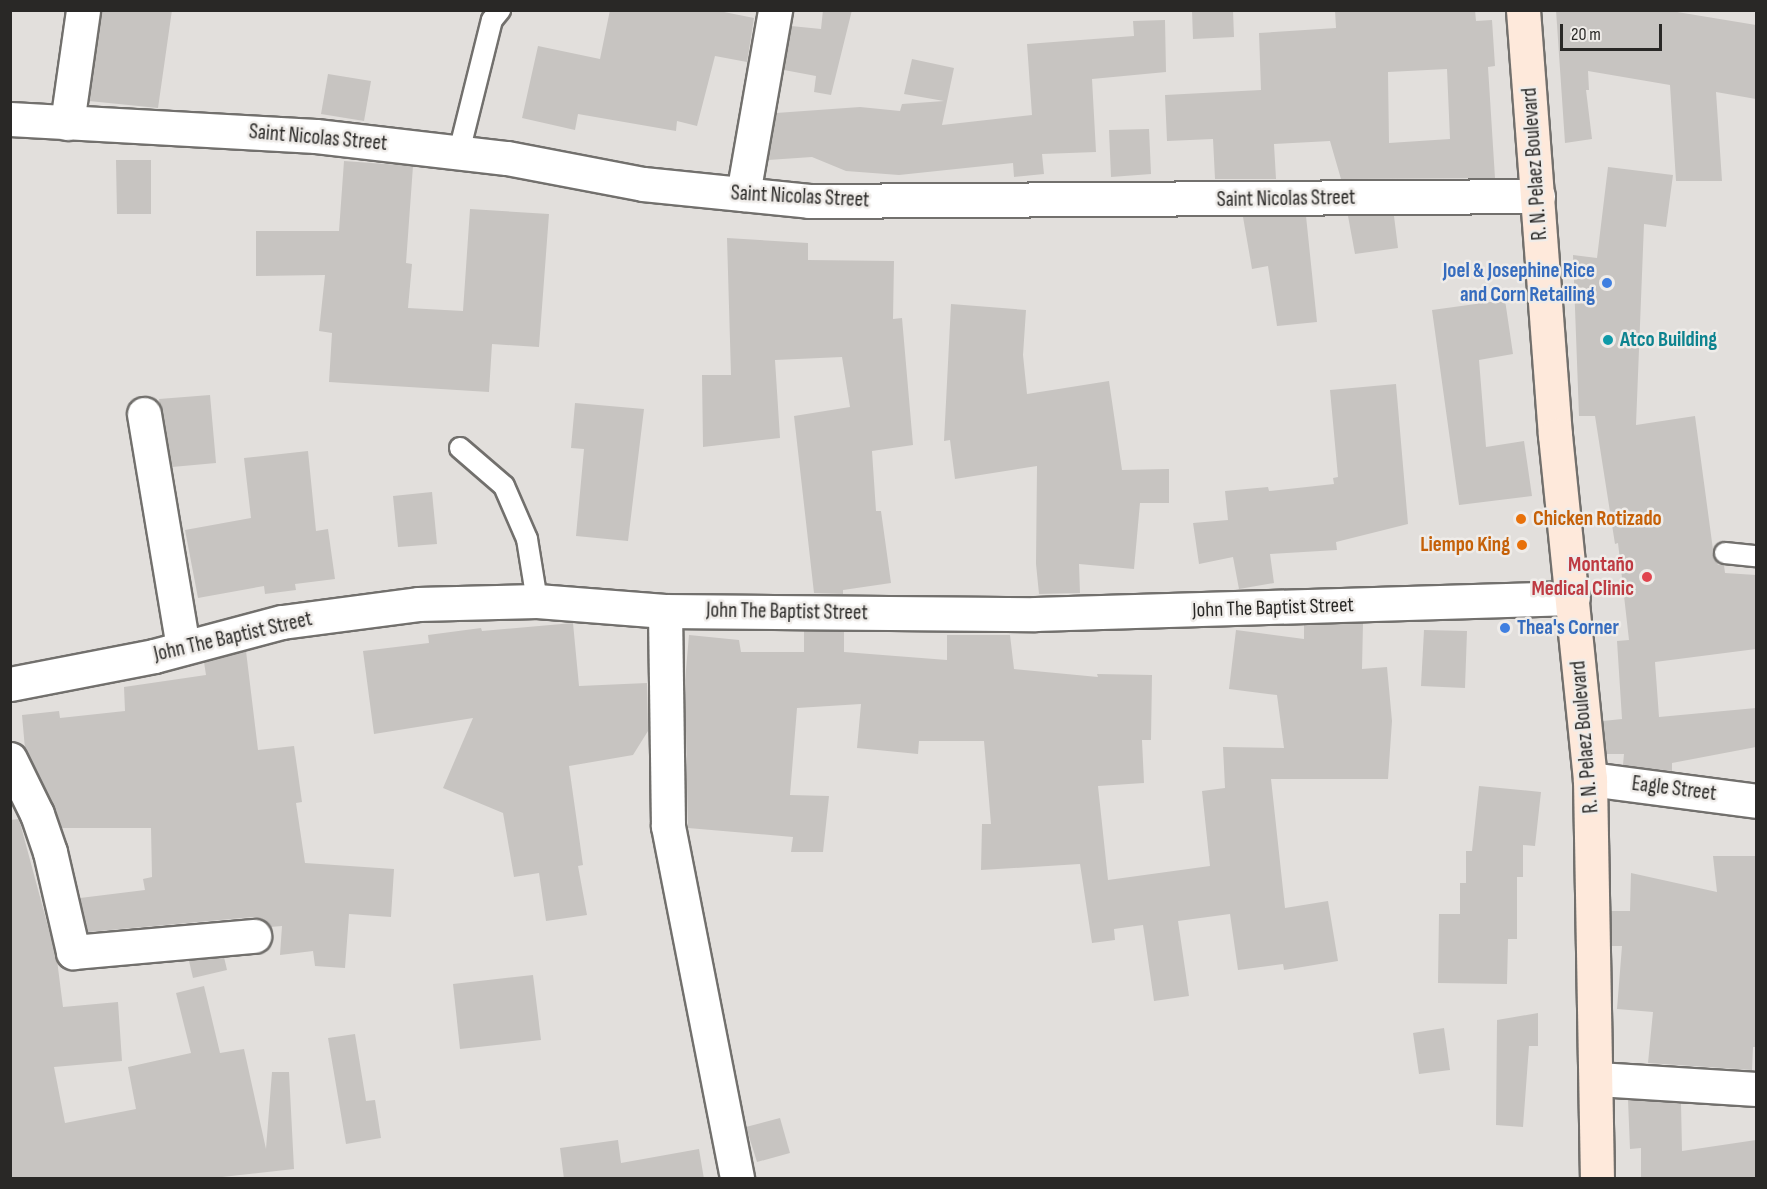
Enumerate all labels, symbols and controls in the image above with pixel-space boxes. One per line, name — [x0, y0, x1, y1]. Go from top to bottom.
scale bar — [1563, 12, 1665, 50]
text: 20 m — [1571, 24, 1601, 45]
street label: R. N. Pelaez Boulevard — [1517, 87, 1553, 241]
street label: Saint Nicolas Street — [248, 119, 388, 157]
street label: Saint Nicolas Street — [730, 181, 870, 213]
street label: Saint Nicolas Street — [1216, 185, 1356, 213]
place label: Joel & Josephine Rice and Corn Retailing — [1443, 258, 1595, 308]
marker: Joel & Josephine Rice and Corn Retailing — [1600, 276, 1614, 290]
place label: Atco Building — [1620, 327, 1717, 353]
marker: Atco Building — [1601, 333, 1615, 347]
place label: Chicken Rotizado — [1533, 506, 1662, 532]
marker: Chicken Rotizado — [1514, 512, 1528, 526]
place label: Liempo King — [1420, 532, 1510, 558]
marker: Liempo King — [1515, 538, 1529, 552]
place label: Montaño Medical Clinic — [1531, 552, 1634, 602]
marker: Montaño Medical Clinic — [1638, 568, 1656, 586]
street label: John The Baptist Street — [1192, 593, 1354, 623]
street label: John The Baptist Street — [706, 598, 868, 626]
street label: John The Baptist Street — [151, 607, 315, 667]
place label: Thea's Corner — [1517, 615, 1619, 641]
marker: Thea's Corner — [1498, 621, 1512, 635]
street label: R. N. Pelaez Boulevard — [1566, 660, 1604, 814]
street label: Eagle Street — [1630, 771, 1718, 807]

